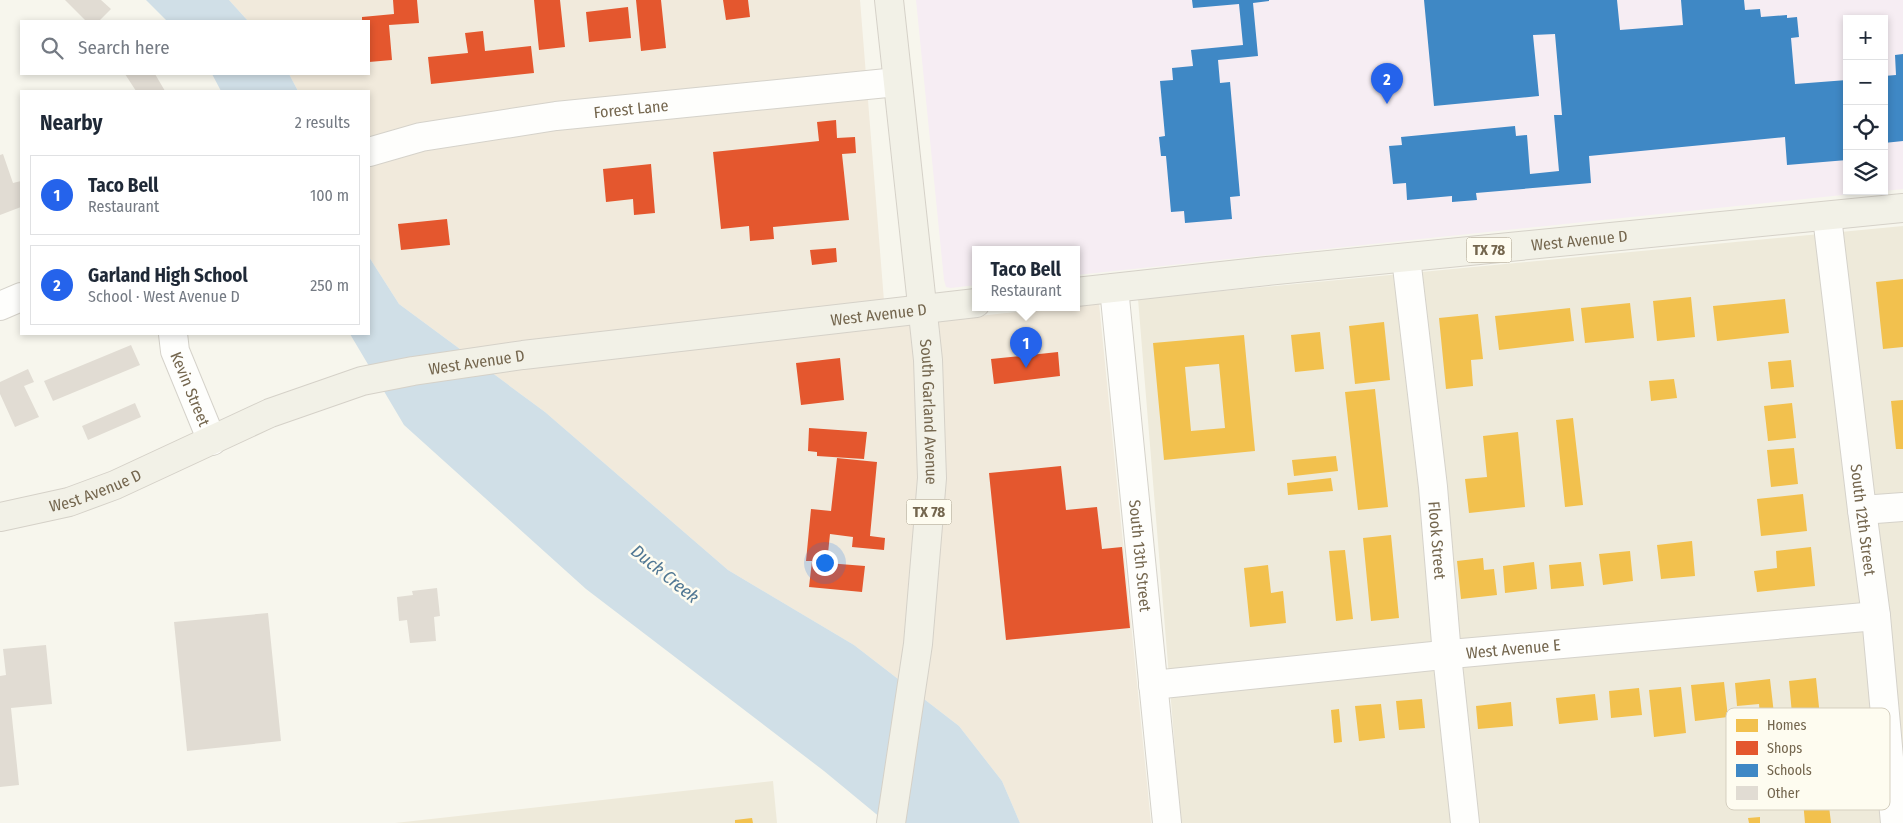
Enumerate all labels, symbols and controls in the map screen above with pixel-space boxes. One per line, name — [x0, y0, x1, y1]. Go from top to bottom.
map controls — [1843, 15, 1888, 195]
button: + — [1843, 15, 1888, 60]
search box — [20, 20, 370, 75]
icon: search — [38, 34, 66, 62]
text: Search here — [78, 36, 170, 59]
button: − — [1843, 60, 1888, 105]
pin: 2 — [1371, 63, 1403, 104]
street label: Forest Lane — [593, 96, 669, 122]
button: locate — [1843, 105, 1888, 150]
text: Nearby — [40, 110, 102, 136]
text: 2 results — [295, 113, 350, 132]
button: layers — [1843, 150, 1888, 195]
text: Taco Bell — [88, 174, 158, 197]
text: 1 — [54, 186, 60, 205]
text: 100 m — [310, 186, 349, 205]
text: Restaurant — [88, 197, 159, 216]
street label: West Avenue D — [1530, 226, 1628, 255]
road number: TX 78 — [1466, 238, 1512, 262]
popup — [972, 246, 1080, 311]
text: Taco Bell — [990, 258, 1061, 281]
text: Garland High School — [88, 264, 248, 287]
text: 2 — [53, 276, 61, 295]
text: 250 m — [310, 276, 349, 295]
text: Restaurant — [990, 281, 1062, 300]
text: School · West Avenue D — [88, 287, 240, 306]
street label: West Avenue D — [829, 300, 928, 330]
pin: 1 — [1010, 327, 1042, 368]
street label: South Garland Avenue — [916, 338, 941, 485]
street label: West Avenue D — [427, 346, 526, 379]
street label: Kevin Street — [166, 349, 214, 430]
street label: South 12th Street — [1847, 463, 1880, 578]
street label: West Avenue D — [48, 465, 144, 516]
street label: South 13th Street — [1125, 499, 1155, 613]
road number: TX 78 — [906, 500, 952, 524]
street label: Flook Street — [1424, 500, 1450, 581]
water label: Duck Creek — [627, 540, 703, 608]
your location — [812, 550, 838, 576]
street label: West Avenue E — [1465, 635, 1561, 663]
legend — [1726, 708, 1890, 810]
text: Homes — [1767, 717, 1807, 734]
text: Shops — [1767, 740, 1802, 757]
text: Schools — [1767, 762, 1812, 779]
text: Other — [1767, 785, 1800, 802]

